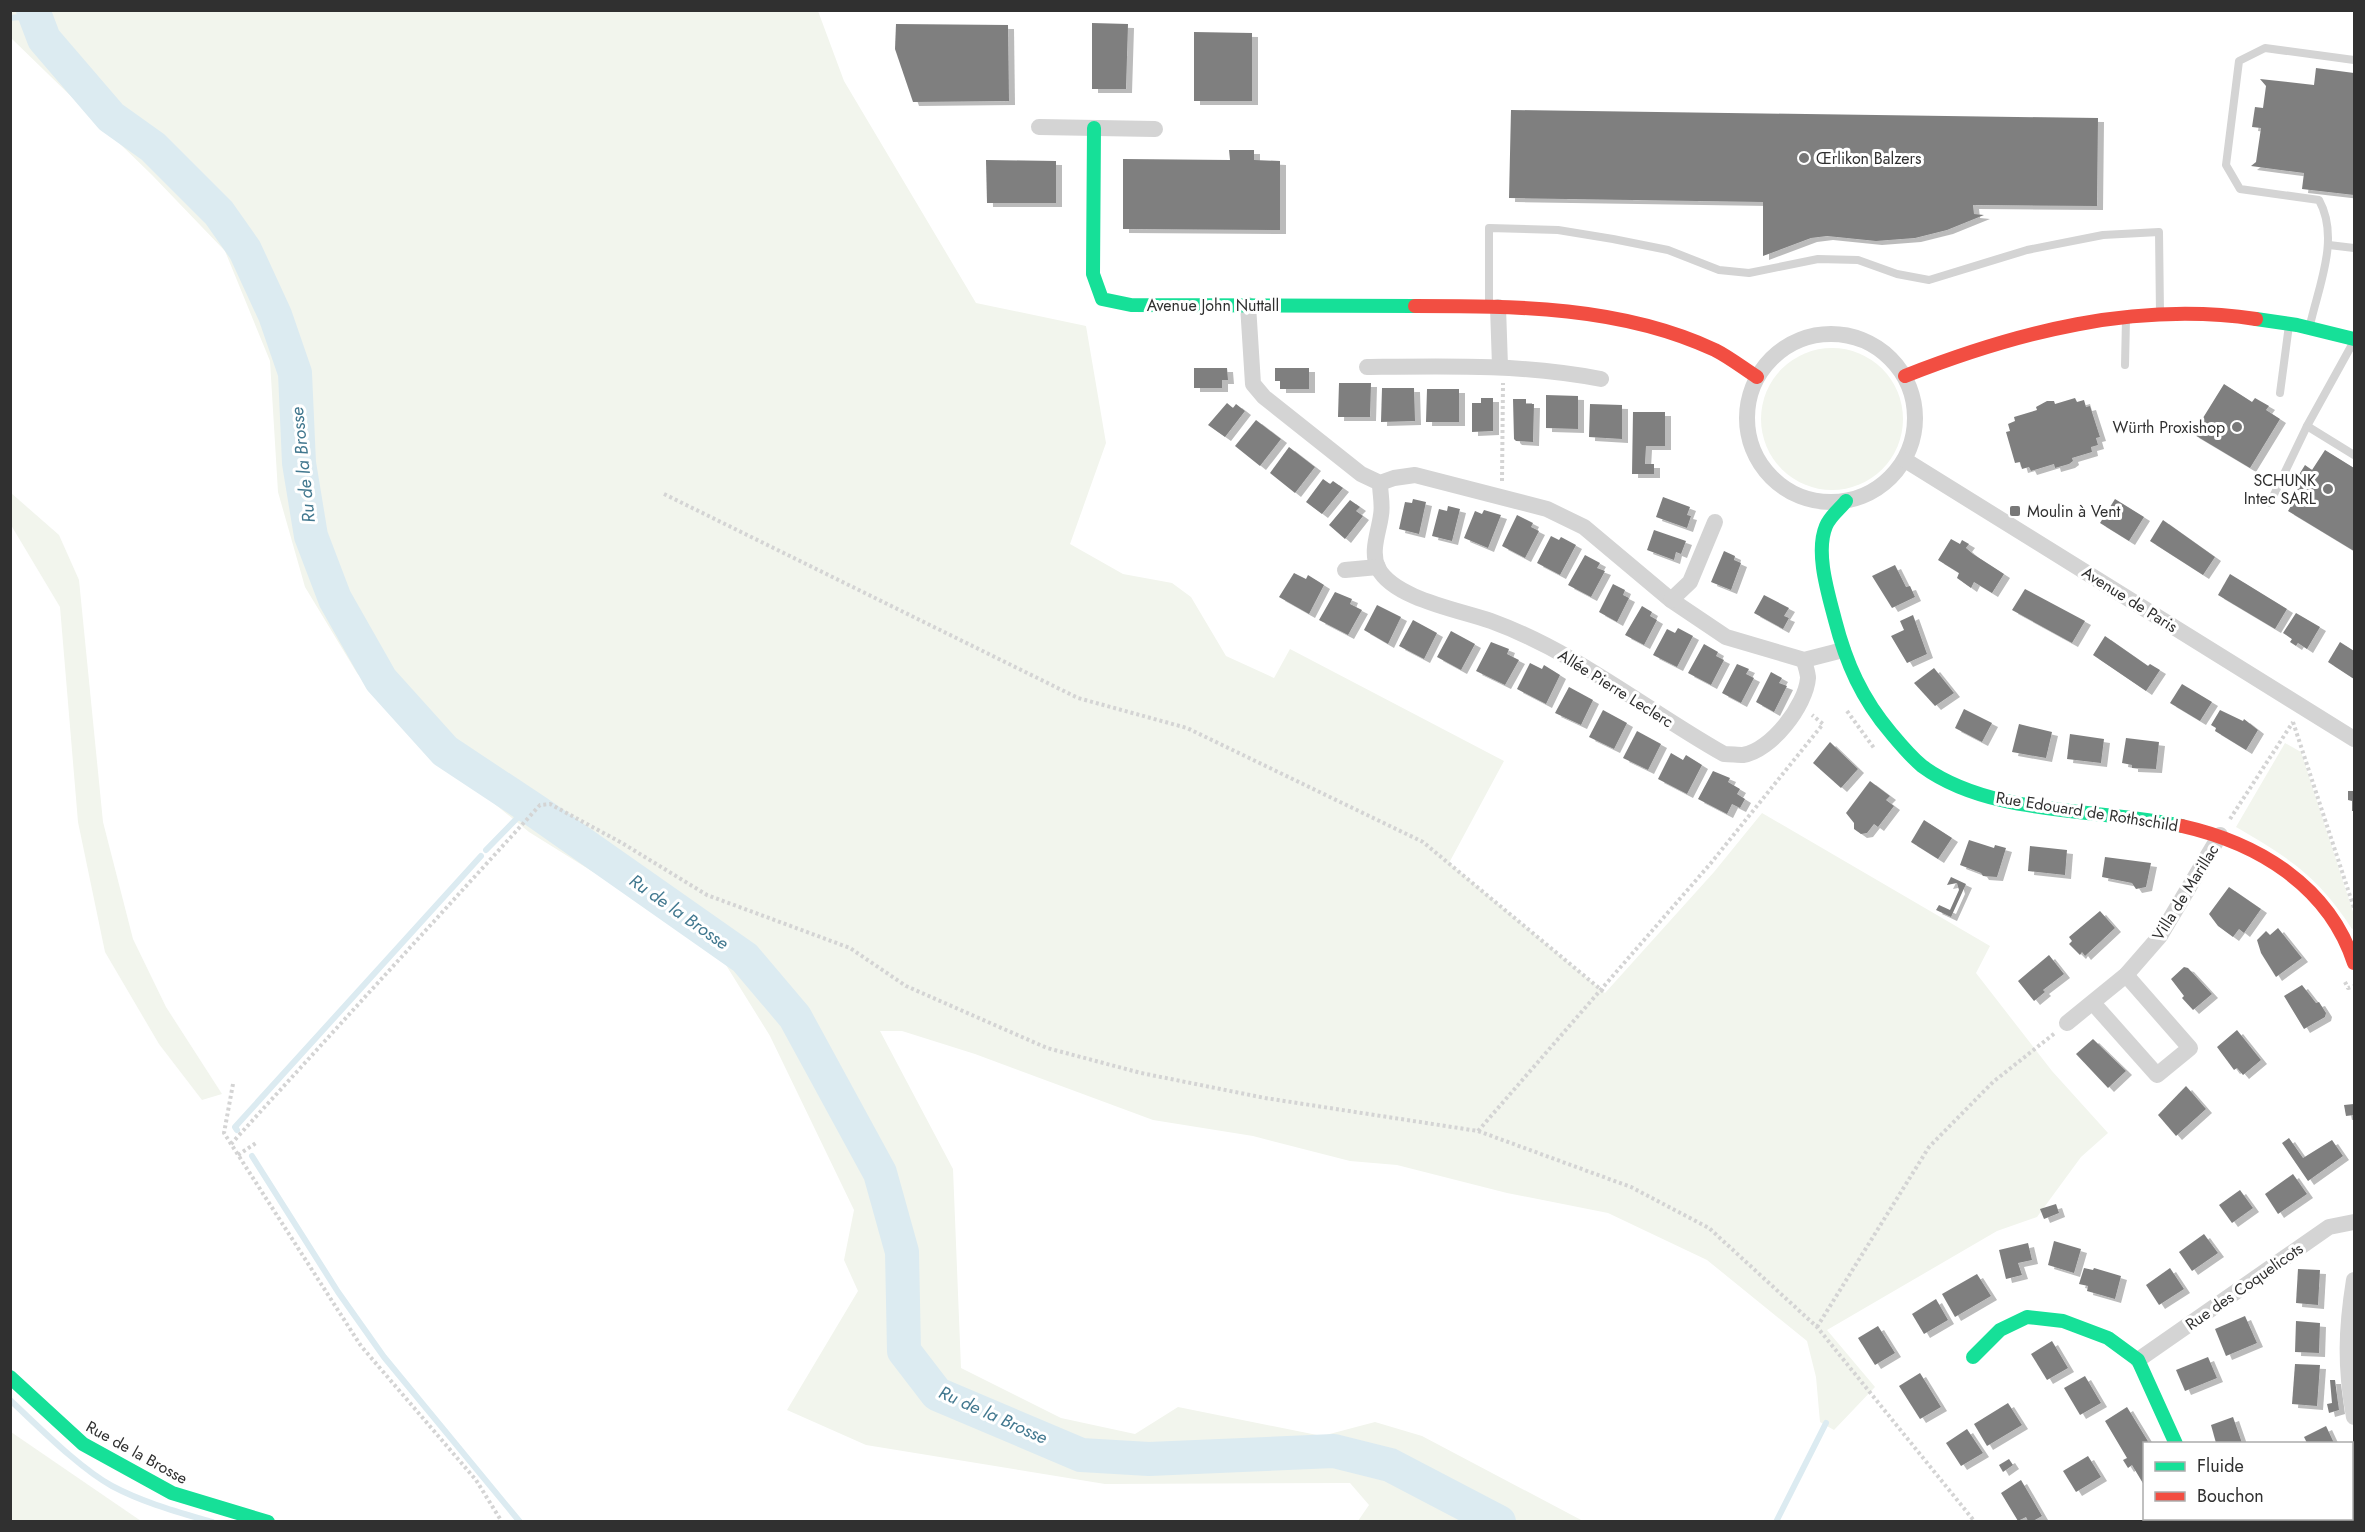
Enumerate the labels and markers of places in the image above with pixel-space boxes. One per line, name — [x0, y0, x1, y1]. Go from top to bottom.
place label: Œrlikon Balzers — [1816, 147, 1921, 170]
marker: Œrlikon Balzers — [1797, 151, 1811, 165]
place label: Würth Proxishop — [2112, 416, 2225, 439]
marker: Würth Proxishop — [2230, 420, 2244, 434]
place label: SCHUNK Intec SARL — [2244, 469, 2317, 510]
marker: SCHUNK Intec SARL — [2321, 482, 2335, 496]
place label: Moulin à Vent — [2027, 500, 2121, 523]
marker: Moulin à Vent — [2008, 504, 2022, 518]

